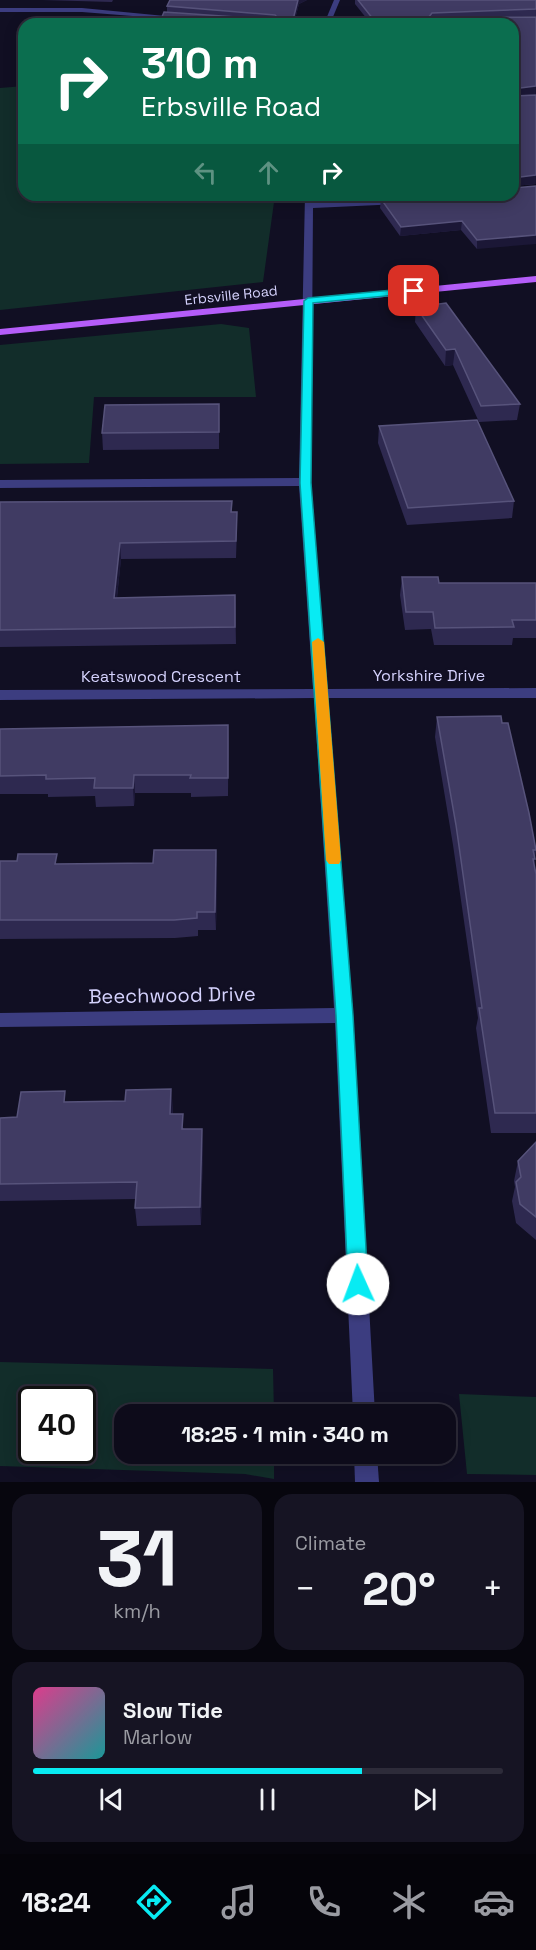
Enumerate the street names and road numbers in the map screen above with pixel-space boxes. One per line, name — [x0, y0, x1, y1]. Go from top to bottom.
street label: Erbsville Road — [184, 281, 278, 309]
street label: Yorkshire Drive — [373, 665, 485, 686]
street label: Keatswood Crescent — [81, 666, 241, 687]
street label: Beechwood Drive — [88, 981, 256, 1009]

